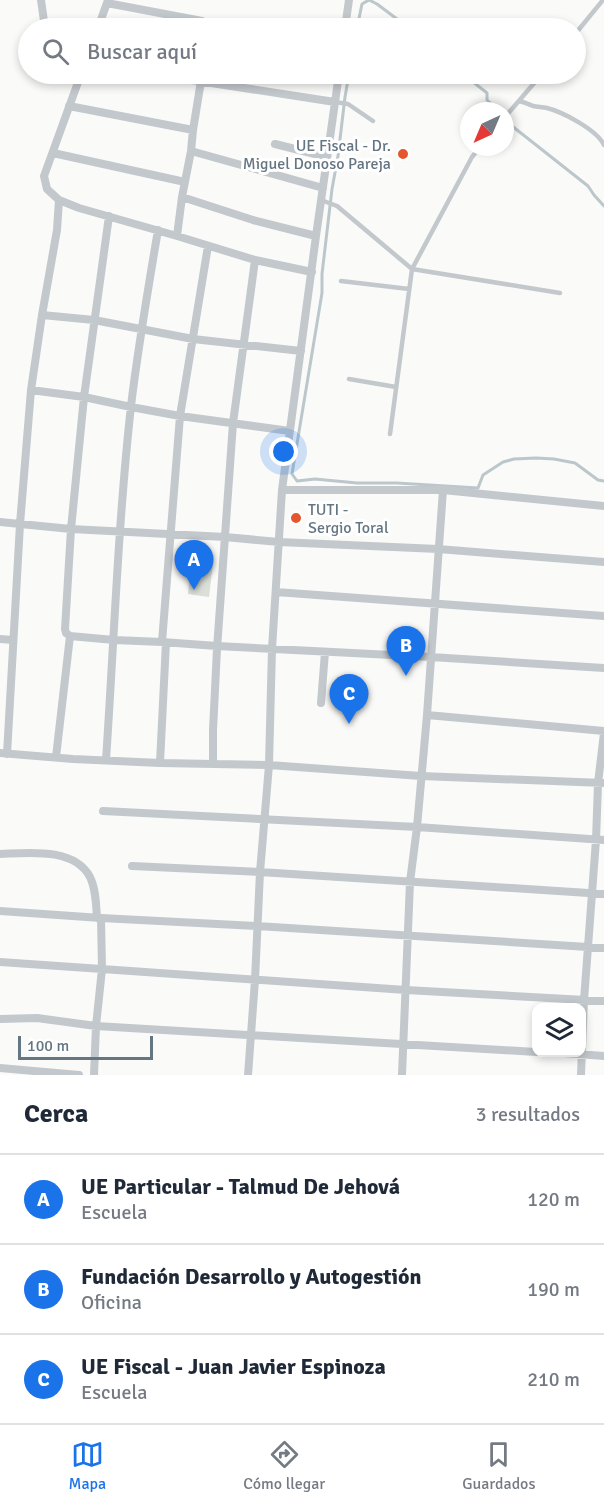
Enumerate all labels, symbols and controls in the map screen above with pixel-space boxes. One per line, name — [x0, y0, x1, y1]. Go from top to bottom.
search box — [18, 18, 586, 84]
icon: search — [39, 35, 72, 68]
text: Buscar aquí — [87, 38, 197, 65]
north arrow — [460, 102, 514, 156]
place label: UE Fiscal - Dr. Miguel Donoso Pareja — [243, 136, 391, 174]
marker: UE Fiscal - Dr. Miguel Donoso Pareja — [396, 147, 410, 161]
your location — [269, 437, 298, 466]
place label: TUTI - Sergio Toral — [308, 500, 389, 538]
marker: TUTI - Sergio Toral — [289, 511, 303, 525]
pin: A — [174, 540, 214, 590]
pin: B — [386, 626, 426, 676]
pin: C — [330, 674, 368, 724]
map controls — [532, 1003, 586, 1057]
button: layers — [532, 1003, 586, 1057]
scale bar — [18, 1033, 153, 1060]
text: 100 m — [27, 1036, 69, 1056]
text: Cerca — [24, 1098, 88, 1130]
text: 3 resultados — [476, 1102, 580, 1127]
text: UE Particular - Talmud De Jehová — [81, 1173, 400, 1200]
text: A — [37, 1187, 50, 1212]
text: 120 m — [527, 1187, 580, 1212]
text: Escuela — [81, 1200, 147, 1225]
text: Fundación Desarrollo y Autogestión — [81, 1263, 422, 1290]
text: B — [37, 1277, 50, 1302]
text: 190 m — [527, 1277, 580, 1302]
text: Oficina — [81, 1290, 142, 1315]
text: UE Fiscal - Juan Javier Espinoza — [81, 1353, 386, 1380]
text: C — [37, 1367, 50, 1392]
text: 210 m — [527, 1367, 580, 1392]
text: Escuela — [81, 1380, 147, 1405]
tab: Mapa — [69, 1438, 106, 1494]
tab: Cómo llegar — [243, 1438, 325, 1494]
tab: Guardados — [462, 1438, 535, 1494]

